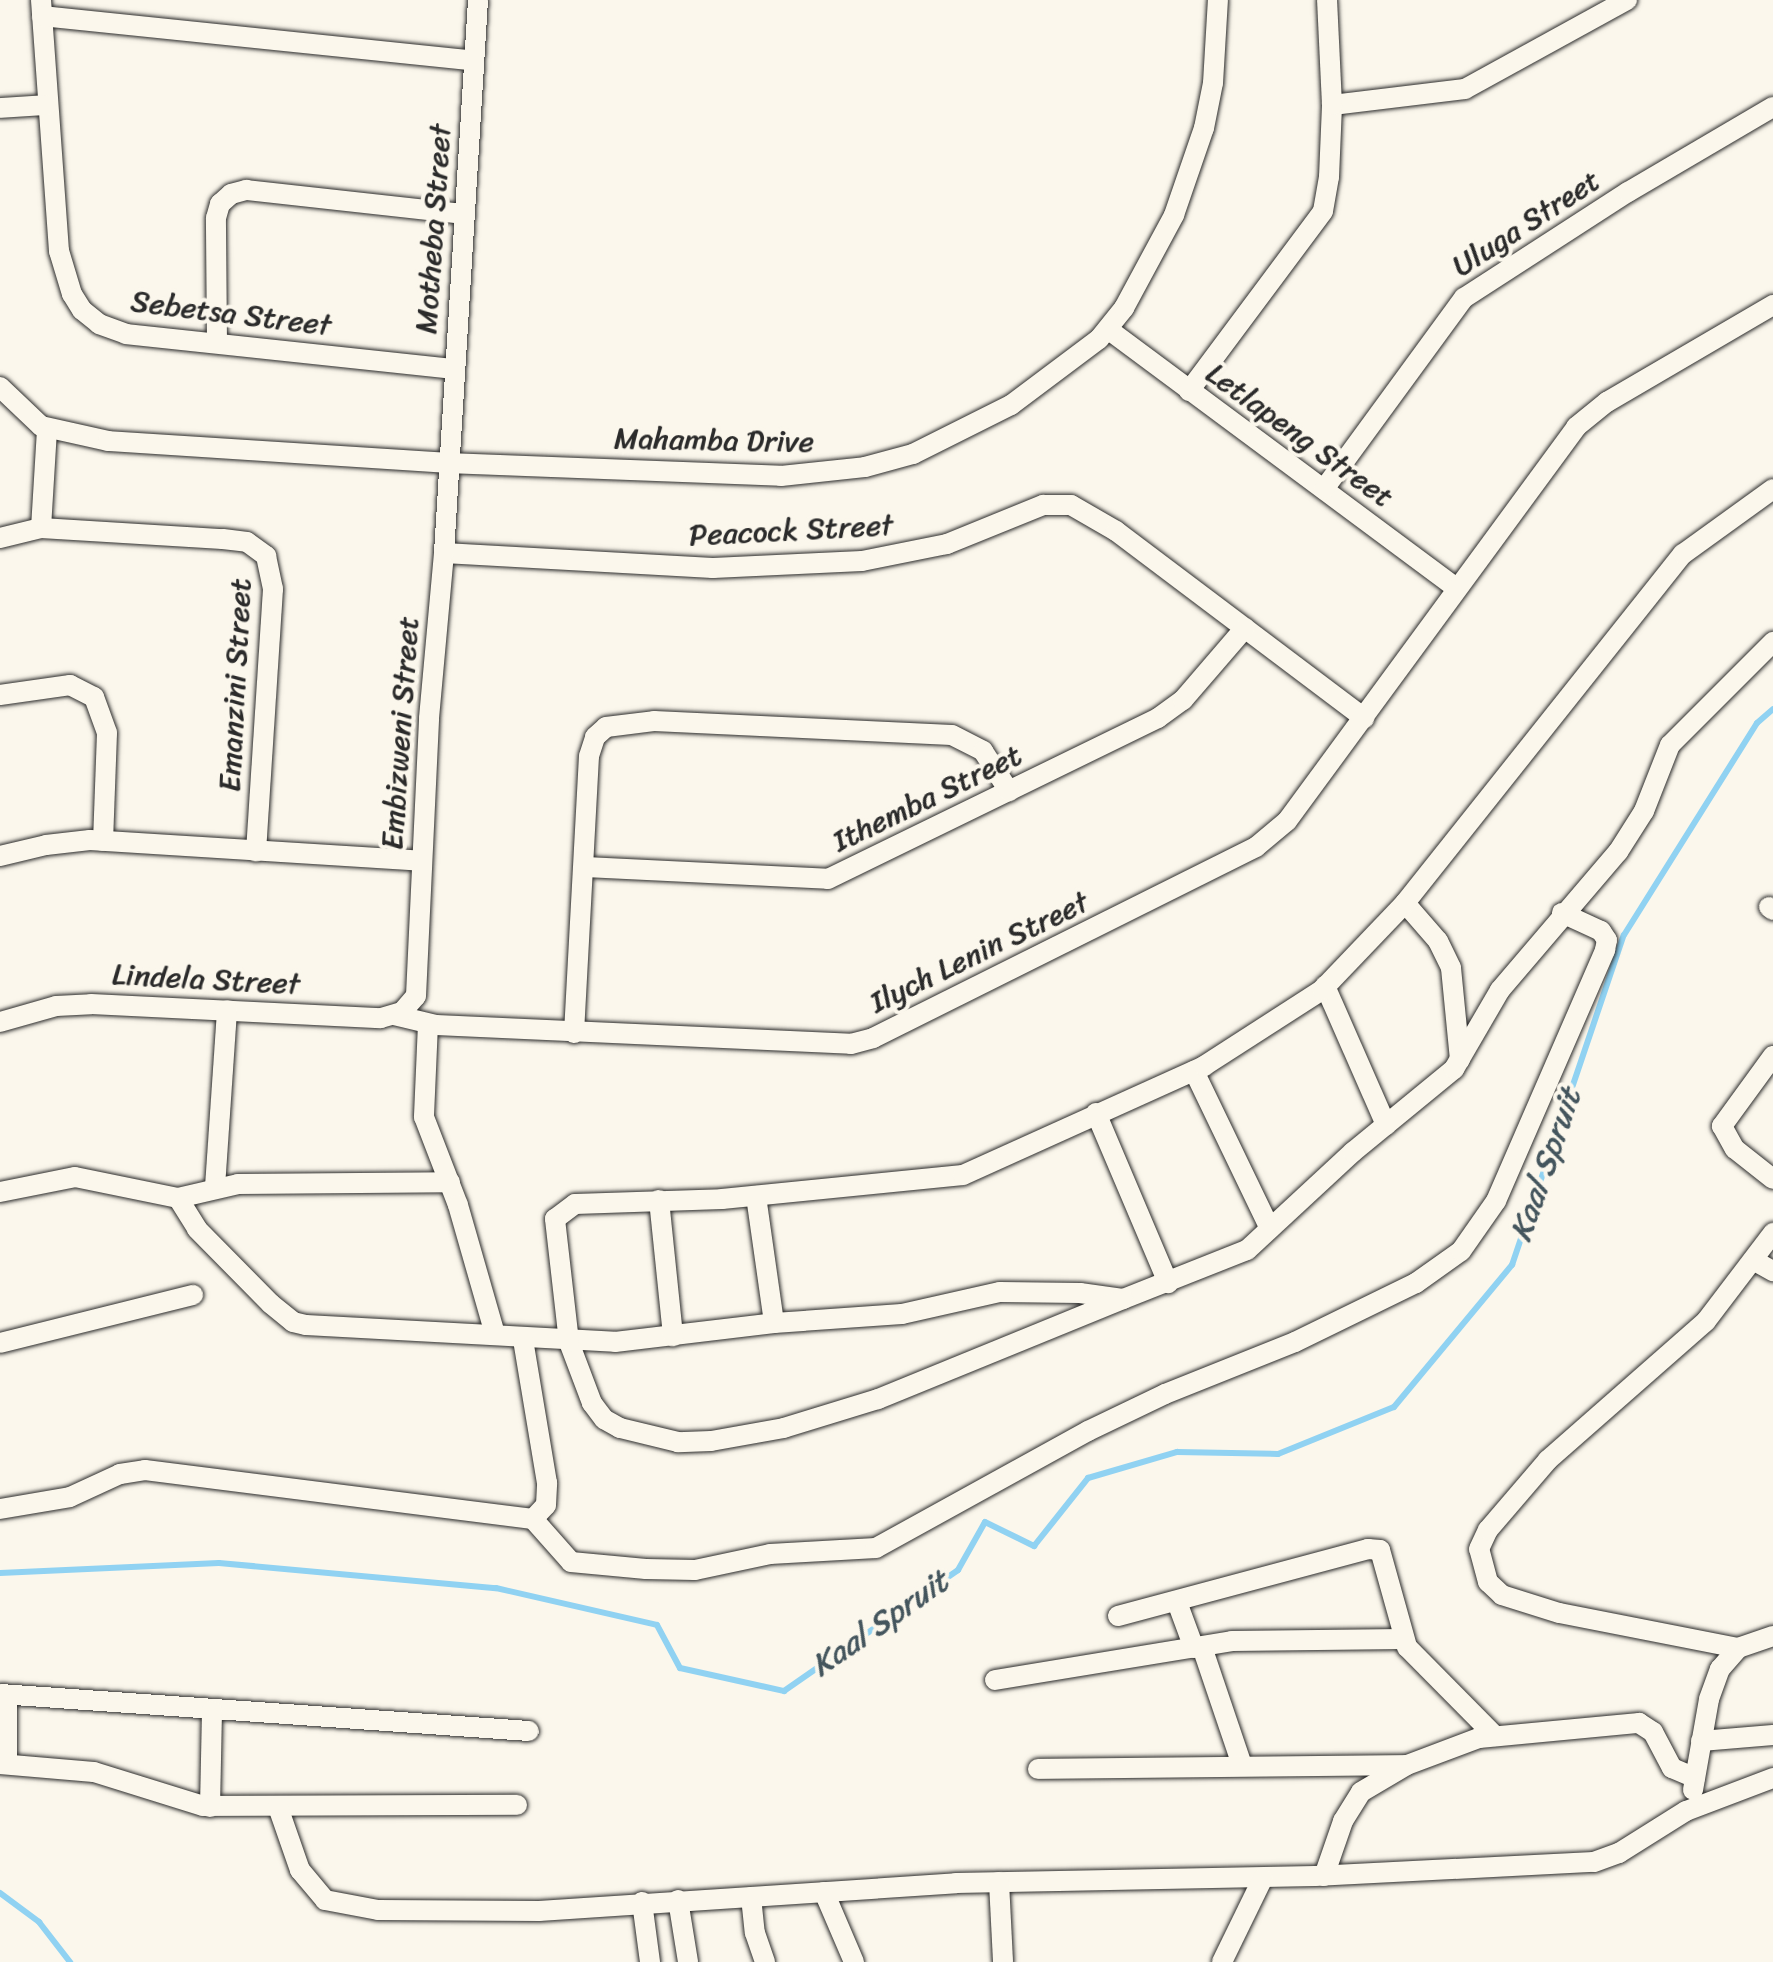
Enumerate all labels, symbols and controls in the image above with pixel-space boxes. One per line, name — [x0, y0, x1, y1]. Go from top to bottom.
street label: Motheba Street — [408, 123, 458, 335]
street label: Uluga Street — [1445, 162, 1607, 284]
street label: Sebetsa Street — [129, 283, 333, 343]
street label: Letlapeng Street — [1199, 355, 1401, 515]
street label: Mahamba Drive — [614, 420, 814, 460]
street label: Peacock Street — [688, 507, 894, 553]
street label: Emanzini Street — [211, 578, 259, 792]
street label: Embizweni Street — [374, 615, 426, 851]
street label: Ithemba Street — [827, 737, 1027, 859]
street label: Ilych Lenin Street — [864, 883, 1094, 1021]
street label: Lindela Street — [111, 956, 301, 1002]
water label: Kaal Spruit — [1502, 1084, 1590, 1246]
water label: Kaal Spruit — [804, 1563, 956, 1685]

